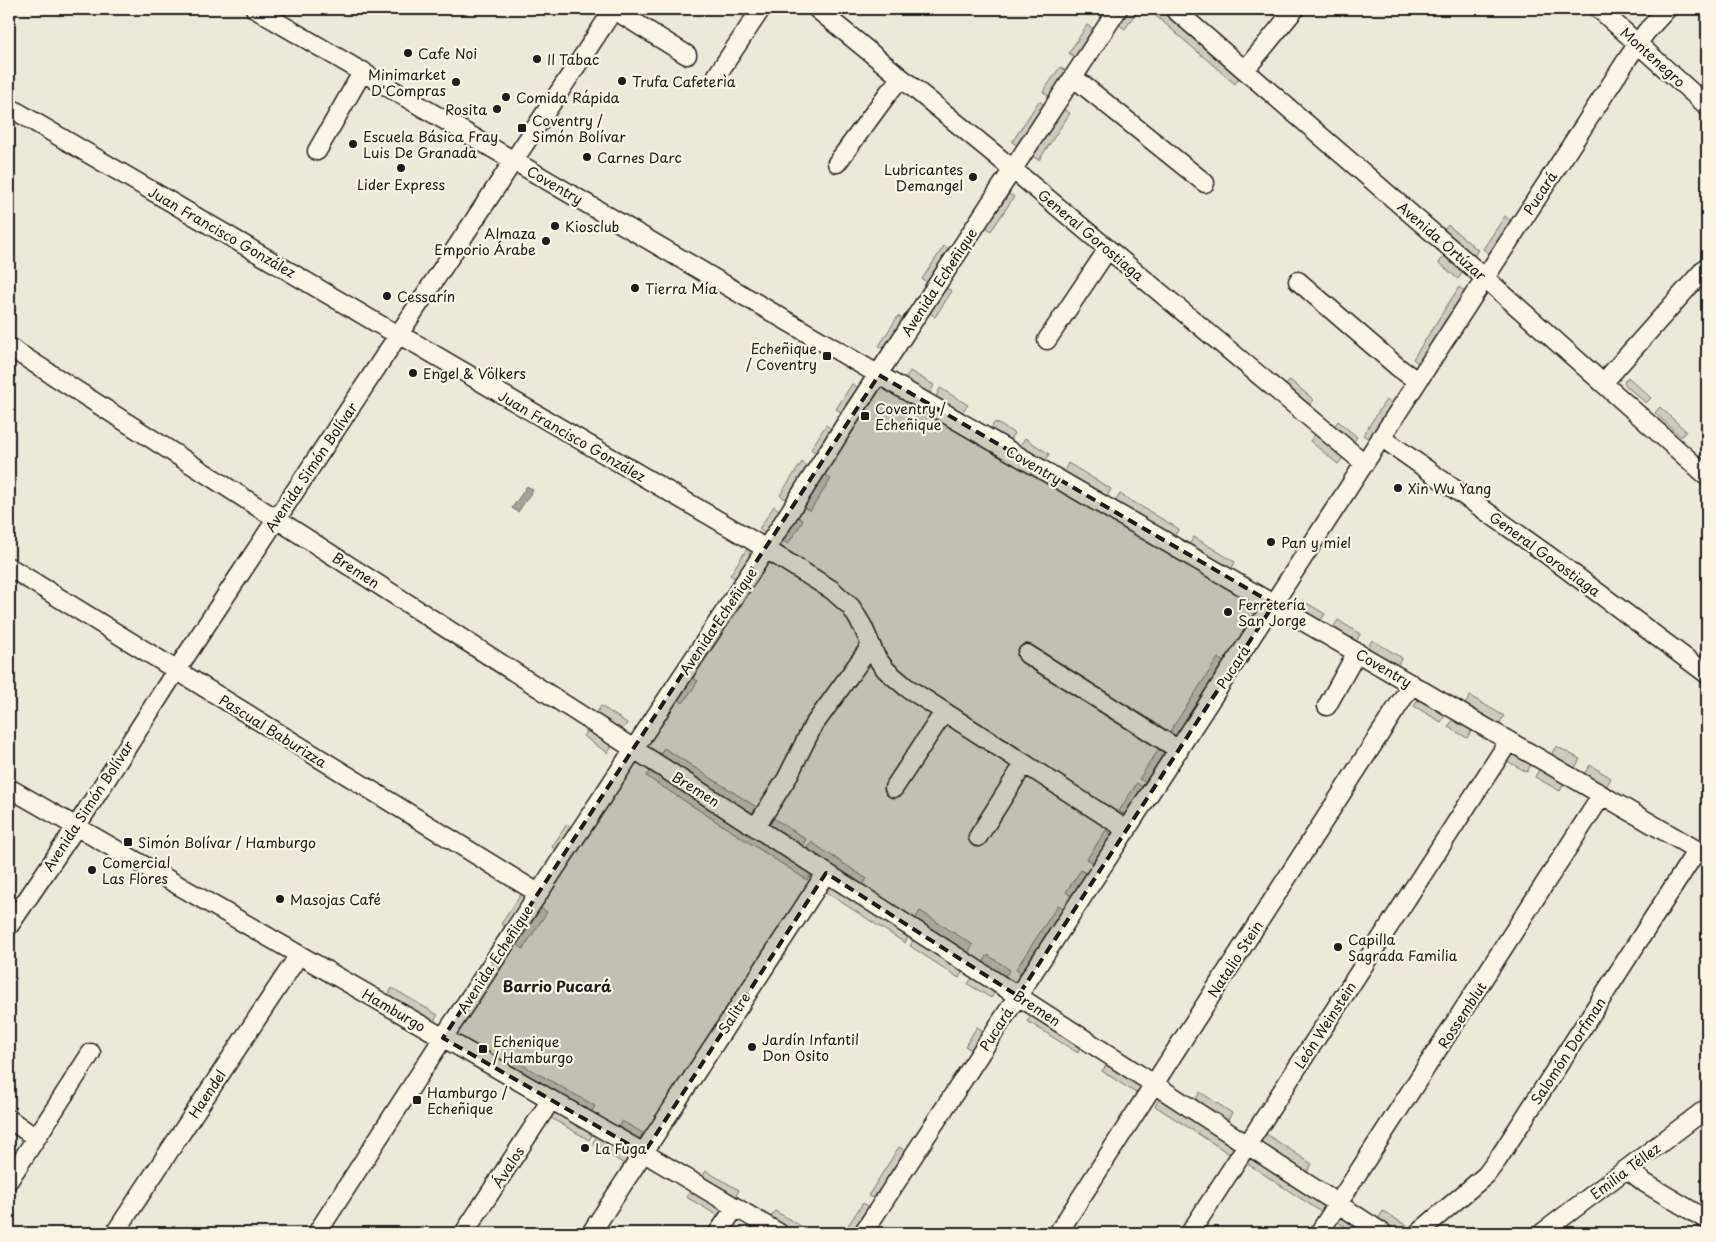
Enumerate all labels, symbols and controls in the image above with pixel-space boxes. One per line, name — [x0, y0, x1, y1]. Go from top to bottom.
street label: Montenegro — [1616, 22, 1690, 92]
place label: Cafe Noi — [418, 43, 477, 64]
marker: Cafe Noi — [402, 47, 414, 59]
place label: Il Tabac — [547, 49, 599, 70]
marker: Il Tabac — [531, 53, 543, 65]
place label: Minimarket D'Compras — [368, 64, 446, 101]
place label: Trufa Cafeterìa — [632, 71, 736, 92]
marker: Trufa Cafeterìa — [616, 75, 628, 87]
marker: Minimarket D'Compras — [450, 76, 462, 88]
place label: Comida Rápida — [516, 87, 619, 108]
marker: Comida Rápida — [500, 91, 512, 103]
place label: Rosita — [445, 99, 487, 120]
marker: Rosita — [491, 103, 503, 115]
place label: Coventry / Simón Bolívar — [532, 110, 626, 147]
marker: Coventry / Simón Bolívar — [516, 122, 528, 134]
place label: Escuela Básica Fray Luis De Granada — [363, 126, 498, 163]
marker: Escuela Básica Fray Luis De Granada — [347, 138, 359, 150]
place label: Carnes Darc — [597, 147, 682, 168]
marker: Carnes Darc — [581, 151, 593, 163]
place label: Lubricantes Demangel — [884, 159, 963, 196]
street label: Coventry — [523, 161, 587, 209]
marker: Lider Express — [395, 162, 407, 174]
street label: Pucará — [1518, 167, 1562, 219]
marker: Lubricantes Demangel — [967, 171, 979, 183]
place label: Lider Express — [357, 174, 445, 195]
street label: Juan Francisco González — [144, 181, 300, 283]
street label: General Gorostiaga — [1033, 184, 1149, 286]
street label: Avenida Ortúzar — [1393, 197, 1491, 286]
place label: Kiosclub — [565, 216, 619, 237]
marker: Kiosclub — [549, 220, 561, 232]
place label: Almaza Emporio Árabe — [434, 223, 536, 260]
street label: Avenida Echeñique — [896, 223, 982, 340]
marker: Almaza Emporio Árabe — [540, 235, 552, 247]
place label: Tierra Mía — [645, 278, 718, 299]
marker: Tierra Mía — [629, 282, 641, 294]
place label: Cessarín — [397, 286, 455, 307]
marker: Cessarín — [381, 290, 393, 302]
place label: Echeñique / Coventry — [746, 338, 817, 375]
marker: Echeñique / Coventry — [821, 350, 833, 362]
place label: Engel & Völkers — [423, 363, 526, 384]
marker: Engel & Völkers — [407, 367, 419, 379]
street label: Juan Francisco González — [494, 385, 650, 487]
street label: Avenida Simón Bolívar — [260, 398, 363, 536]
place label: Coventry / Echeñique — [875, 398, 946, 435]
marker: Coventry / Echeñique — [859, 410, 871, 422]
street label: Coventry — [1002, 441, 1066, 489]
place label: Xin Wu Yang — [1408, 478, 1491, 499]
marker: Xin Wu Yang — [1392, 482, 1404, 494]
street label: General Gorostiaga — [1485, 506, 1605, 602]
place label: Pan y miel — [1281, 532, 1351, 553]
marker: Pan y miel — [1265, 536, 1277, 548]
street label: Bremen — [328, 547, 384, 593]
street label: Avenida Echeñique — [674, 563, 762, 679]
place label: Ferretería San Jorge — [1238, 594, 1306, 631]
marker: Ferretería San Jorge — [1222, 606, 1234, 618]
street label: Pucará — [1211, 641, 1255, 693]
street label: Coventry — [1352, 644, 1416, 692]
street label: Pascual Baburizza — [215, 689, 331, 773]
street label: Avenida Simón Bolívar — [38, 736, 139, 876]
street label: Bremen — [668, 766, 724, 812]
place label: Simón Bolívar / Hamburgo — [138, 832, 316, 853]
marker: Simón Bolívar / Hamburgo — [122, 836, 134, 848]
place label: Comercial Las Flores — [102, 852, 171, 889]
marker: Comercial Las Flores — [86, 864, 98, 876]
place label: Masojas Café — [290, 889, 381, 910]
marker: Masojas Café — [274, 893, 286, 905]
street label: Avenida Echeñique — [452, 900, 538, 1017]
street label: Natalio Stein — [1202, 916, 1268, 1002]
place label: Capilla Sagrada Familia — [1348, 929, 1458, 966]
marker: Capilla Sagrada Familia — [1332, 941, 1344, 953]
district label: Barrio Pucará — [503, 974, 612, 997]
street label: León Weinstein — [1289, 977, 1361, 1073]
street label: Rossemblut — [1433, 977, 1492, 1052]
street label: Hamburgo — [358, 983, 430, 1037]
street label: Bremen — [1009, 985, 1065, 1031]
street label: Salitre — [713, 988, 755, 1038]
street label: Salomón Dorfman — [1525, 993, 1611, 1109]
street label: Pucará — [974, 1003, 1018, 1055]
place label: Jardín Infantil Don Osito — [762, 1029, 859, 1066]
place label: Echenique / Hamburgo — [493, 1031, 573, 1068]
marker: Jardín Infantil Don Osito — [746, 1041, 758, 1053]
marker: Echenique / Hamburgo — [477, 1043, 489, 1055]
street label: Haendel — [183, 1066, 231, 1122]
place label: Hamburgo / Echeñique — [427, 1082, 508, 1119]
marker: Hamburgo / Echeñique — [411, 1094, 423, 1106]
street label: Emilia Téllez — [1586, 1137, 1665, 1204]
place label: La Fuga — [595, 1138, 647, 1159]
street label: Ávalos — [487, 1142, 529, 1192]
marker: La Fuga — [579, 1142, 591, 1154]

